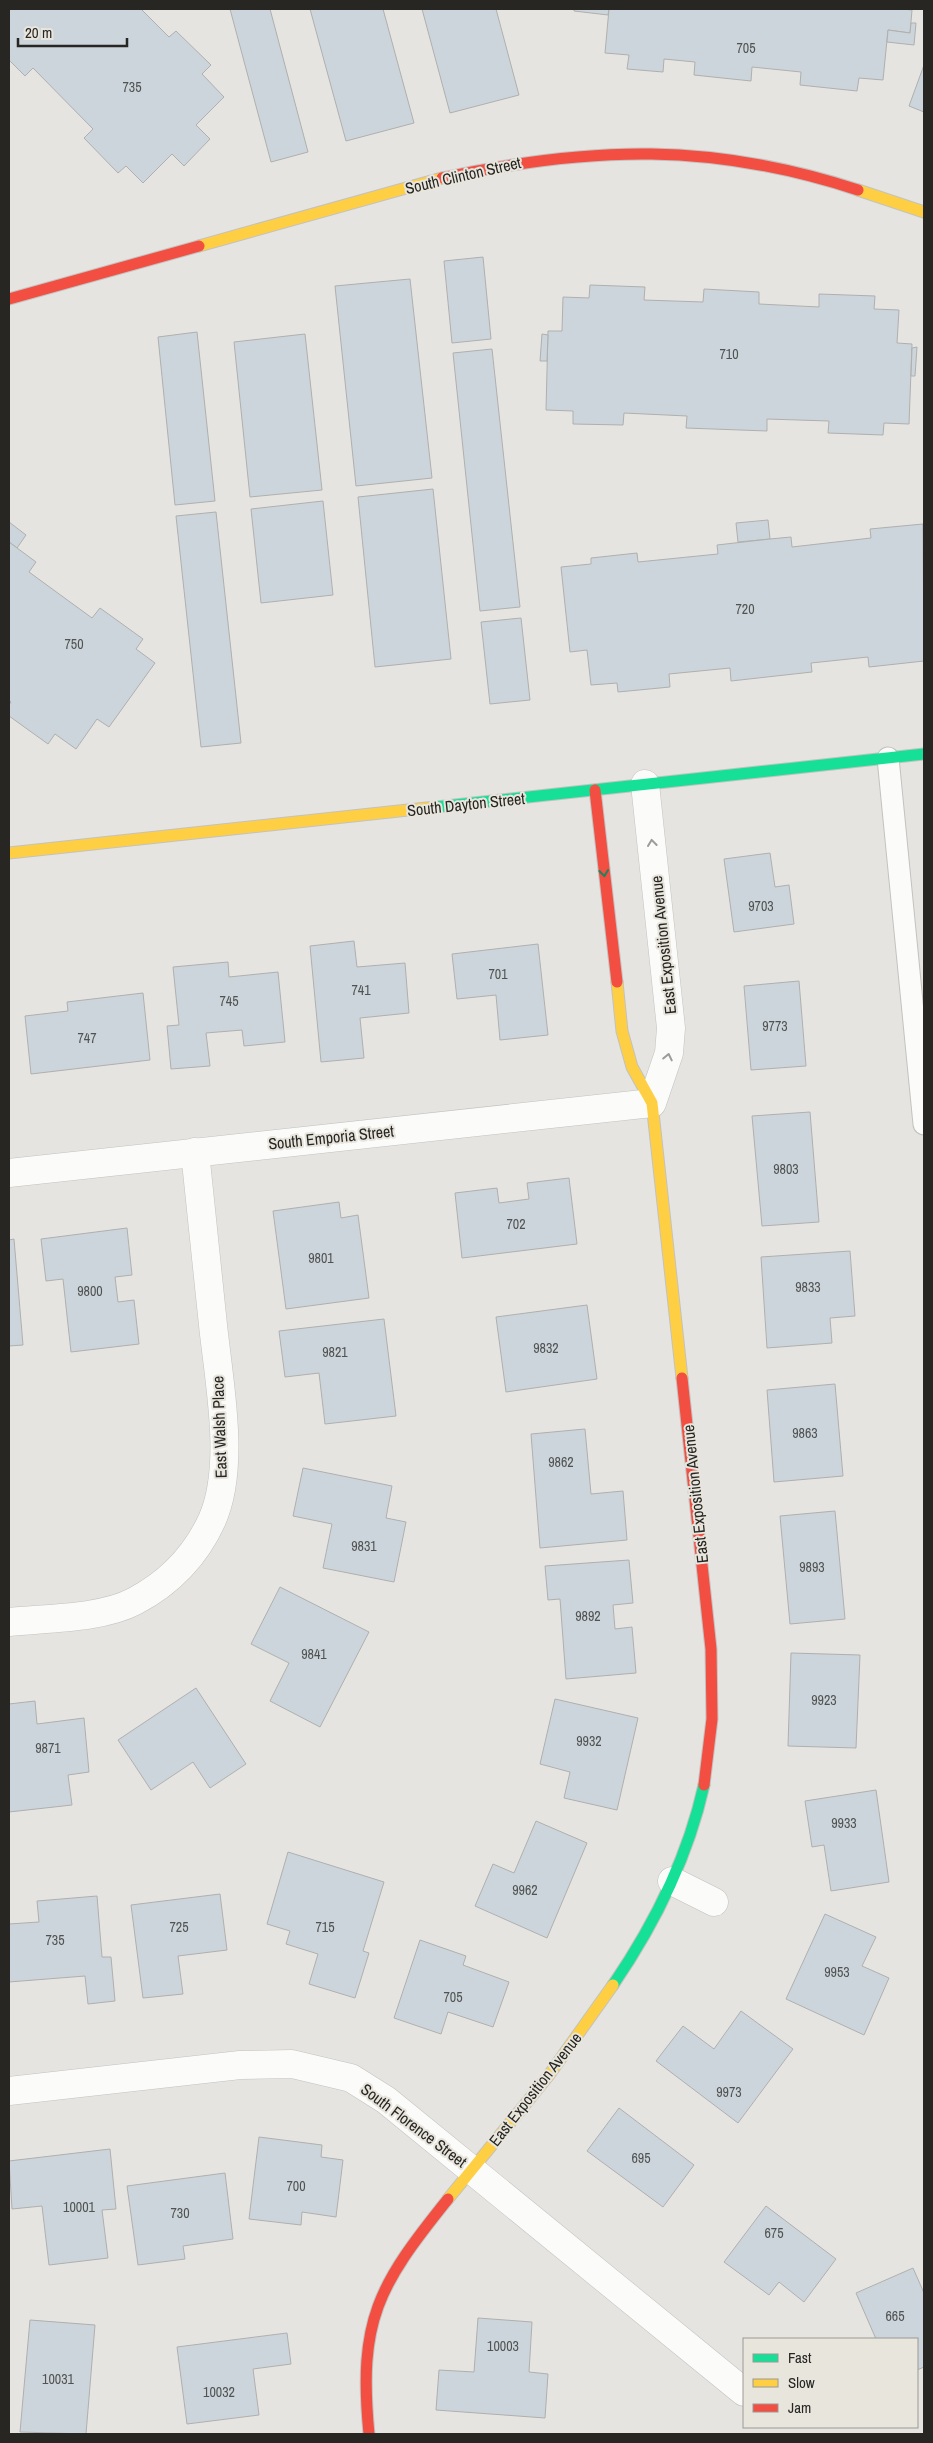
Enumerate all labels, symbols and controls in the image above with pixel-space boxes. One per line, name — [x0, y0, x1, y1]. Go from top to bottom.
scale bar — [18, 15, 126, 47]
text: 20 m — [25, 22, 52, 43]
house number: 705 — [736, 39, 756, 57]
house number: 735 — [122, 78, 142, 96]
street label: South Clinton Street — [403, 151, 523, 199]
house number: 710 — [719, 345, 739, 363]
house number: 720 — [735, 600, 755, 618]
house number: 750 — [64, 635, 84, 653]
street label: South Dayton Street — [406, 787, 526, 821]
one-way arrow — [647, 839, 658, 847]
one-way arrow — [598, 869, 609, 877]
street label: East Exposition Avenue — [645, 875, 681, 1015]
house number: 9703 — [748, 897, 774, 915]
house number: 701 — [488, 965, 508, 983]
house number: 741 — [351, 981, 371, 999]
house number: 745 — [219, 992, 239, 1010]
house number: 9773 — [762, 1017, 788, 1035]
house number: 747 — [77, 1029, 97, 1047]
one-way arrow — [662, 1053, 673, 1061]
street label: South Emporia Street — [267, 1119, 395, 1155]
house number: 9803 — [773, 1160, 799, 1178]
house number: 702 — [506, 1215, 526, 1233]
house number: 9801 — [308, 1249, 334, 1267]
house number: 9833 — [795, 1278, 821, 1296]
house number: 9800 — [77, 1282, 103, 1300]
house number: 9832 — [533, 1339, 559, 1357]
house number: 9821 — [322, 1343, 348, 1361]
street label: East Walsh Place — [206, 1375, 232, 1479]
street label: East Exposition Avenue — [677, 1424, 713, 1564]
house number: 9863 — [792, 1424, 818, 1442]
house number: 9862 — [548, 1453, 574, 1471]
house number: 9831 — [351, 1537, 377, 1555]
house number: 9893 — [799, 1558, 825, 1576]
house number: 9892 — [575, 1607, 601, 1625]
house number: 9841 — [301, 1645, 327, 1663]
house number: 9923 — [811, 1691, 837, 1709]
house number: 9932 — [576, 1732, 602, 1750]
house number: 9871 — [35, 1739, 61, 1757]
house number: 9933 — [831, 1814, 857, 1832]
house number: 9962 — [512, 1881, 538, 1899]
house number: 725 — [169, 1918, 189, 1936]
house number: 715 — [315, 1918, 335, 1936]
house number: 735 — [45, 1931, 65, 1949]
house number: 9953 — [824, 1963, 850, 1981]
house number: 705 — [443, 1988, 463, 2006]
street label: East Exposition Avenue — [484, 2027, 586, 2151]
street label: South Florence Street — [356, 2078, 472, 2172]
house number: 9973 — [716, 2083, 742, 2101]
house number: 695 — [631, 2149, 651, 2167]
house number: 700 — [286, 2177, 306, 2195]
house number: 10001 — [63, 2198, 96, 2216]
house number: 730 — [170, 2204, 190, 2222]
house number: 675 — [764, 2224, 784, 2242]
house number: 665 — [885, 2307, 905, 2325]
house number: 10003 — [487, 2337, 519, 2355]
legend — [743, 2338, 918, 2428]
text: Fast — [788, 2347, 812, 2368]
house number: 10031 — [42, 2370, 75, 2388]
text: Slow — [788, 2372, 815, 2393]
house number: 10032 — [203, 2383, 235, 2401]
text: Jam — [788, 2397, 811, 2418]

